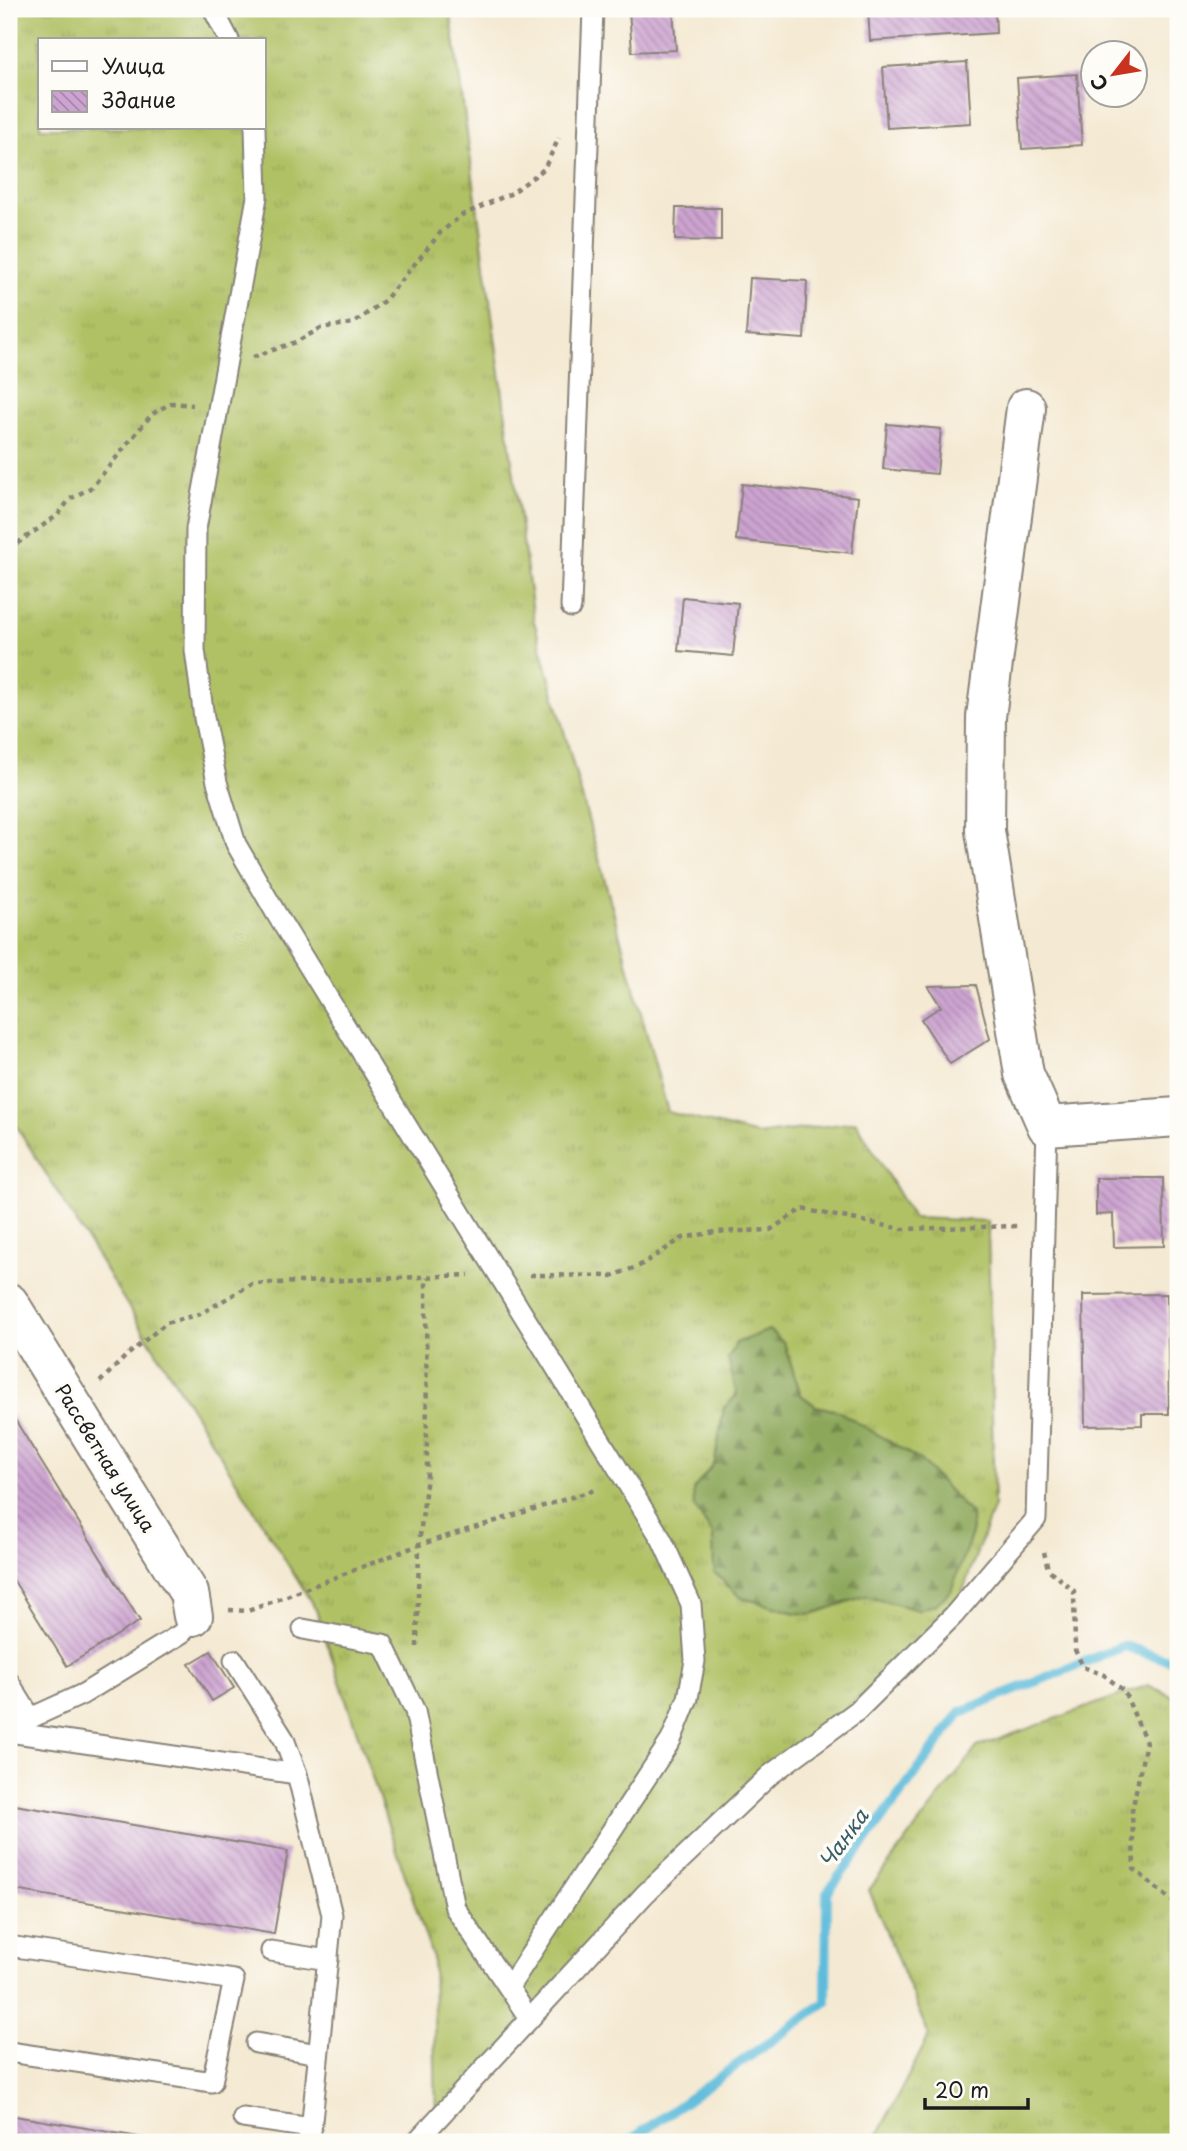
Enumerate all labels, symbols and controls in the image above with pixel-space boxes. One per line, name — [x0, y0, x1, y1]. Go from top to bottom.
legend — [38, 38, 266, 130]
north arrow — [1078, 38, 1148, 108]
text: Улица — [102, 49, 165, 81]
text: С — [1083, 70, 1114, 97]
text: Здание — [102, 83, 176, 115]
street label: Рассветная улица — [49, 1378, 163, 1537]
water label: Чанка — [810, 1800, 876, 1874]
scale bar — [925, 2067, 1028, 2111]
text: 20 m — [935, 2073, 989, 2105]

